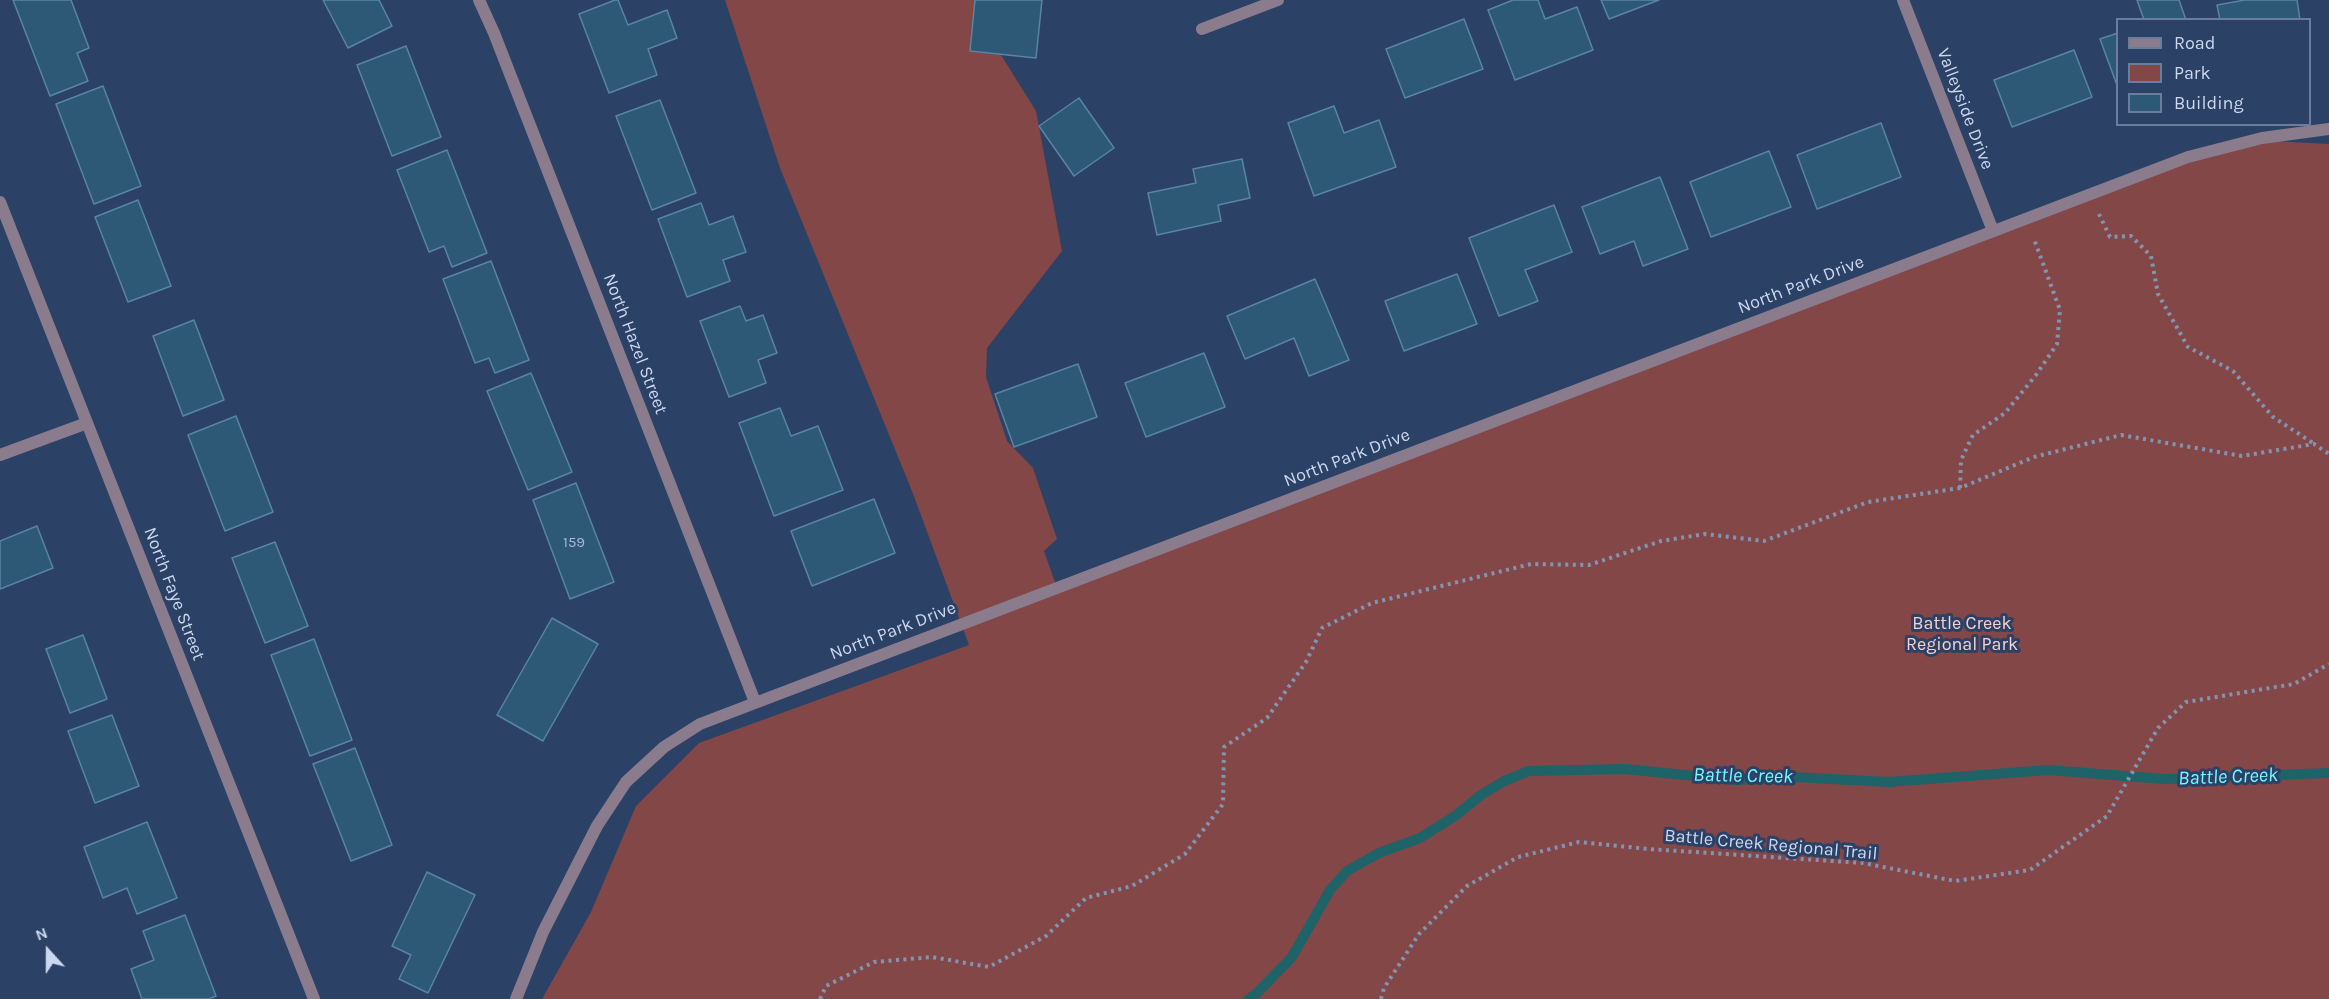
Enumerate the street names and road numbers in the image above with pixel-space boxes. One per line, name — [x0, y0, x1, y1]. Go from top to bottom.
street label: Valleyside Drive — [1932, 45, 1998, 173]
street label: North Park Drive — [1735, 251, 1867, 319]
street label: North Hazel Street — [598, 271, 672, 417]
street label: North Park Drive — [1281, 424, 1413, 492]
street label: North Faye Street — [139, 524, 209, 664]
street label: North Park Drive — [827, 597, 959, 665]
street label: Battle Creek Regional Trail — [1664, 825, 1878, 865]

